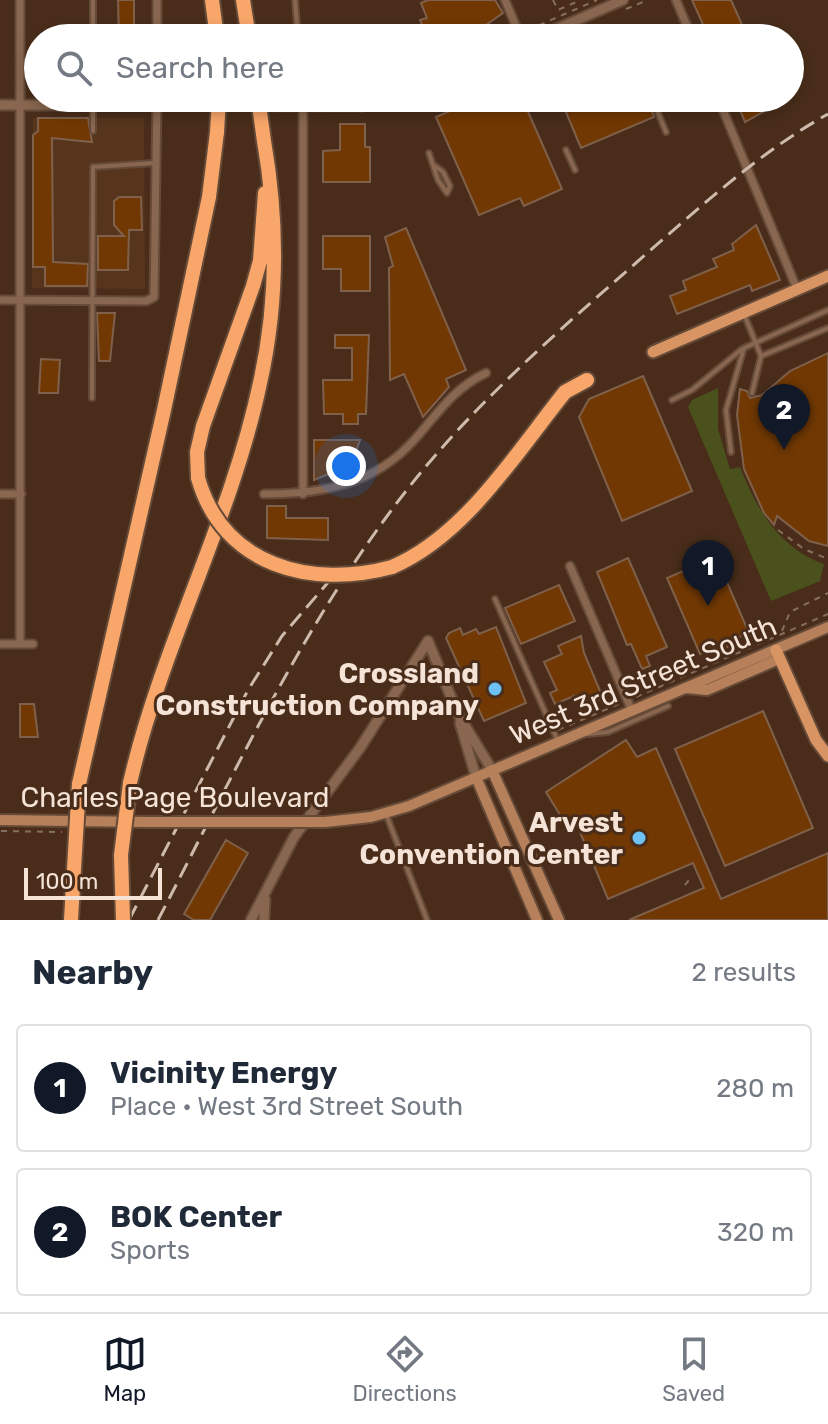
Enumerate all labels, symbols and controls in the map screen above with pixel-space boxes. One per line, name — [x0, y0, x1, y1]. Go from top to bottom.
search box — [24, 24, 804, 112]
icon: search — [52, 46, 96, 90]
text: Search here — [116, 50, 284, 86]
pin: 2 — [758, 384, 810, 450]
your location — [326, 446, 366, 486]
pin: 1 — [682, 540, 734, 606]
street label: West 3rd Street South — [505, 609, 781, 752]
place label: Crossland Construction Company — [156, 657, 479, 722]
marker: Crossland Construction Company — [486, 680, 504, 698]
street label: Charles Page Boulevard — [21, 781, 329, 814]
place label: Arvest Convention Center — [359, 806, 623, 871]
marker: Arvest Convention Center — [630, 829, 648, 847]
scale bar — [24, 864, 162, 900]
text: 100 m — [36, 868, 98, 895]
text: Nearby — [32, 952, 153, 993]
text: 2 results — [692, 957, 796, 988]
text: Vicinity Energy — [110, 1055, 337, 1091]
text: 1 — [54, 1073, 66, 1104]
text: 280 m — [716, 1073, 794, 1104]
text: Place · West 3rd Street South — [110, 1091, 463, 1122]
text: BOK Center — [110, 1199, 282, 1235]
text: 2 — [52, 1217, 68, 1248]
text: 320 m — [717, 1217, 794, 1248]
text: Sports — [110, 1235, 190, 1266]
tab: Map — [103, 1332, 147, 1407]
tab: Directions — [352, 1332, 457, 1407]
tab: Saved — [662, 1332, 725, 1407]

